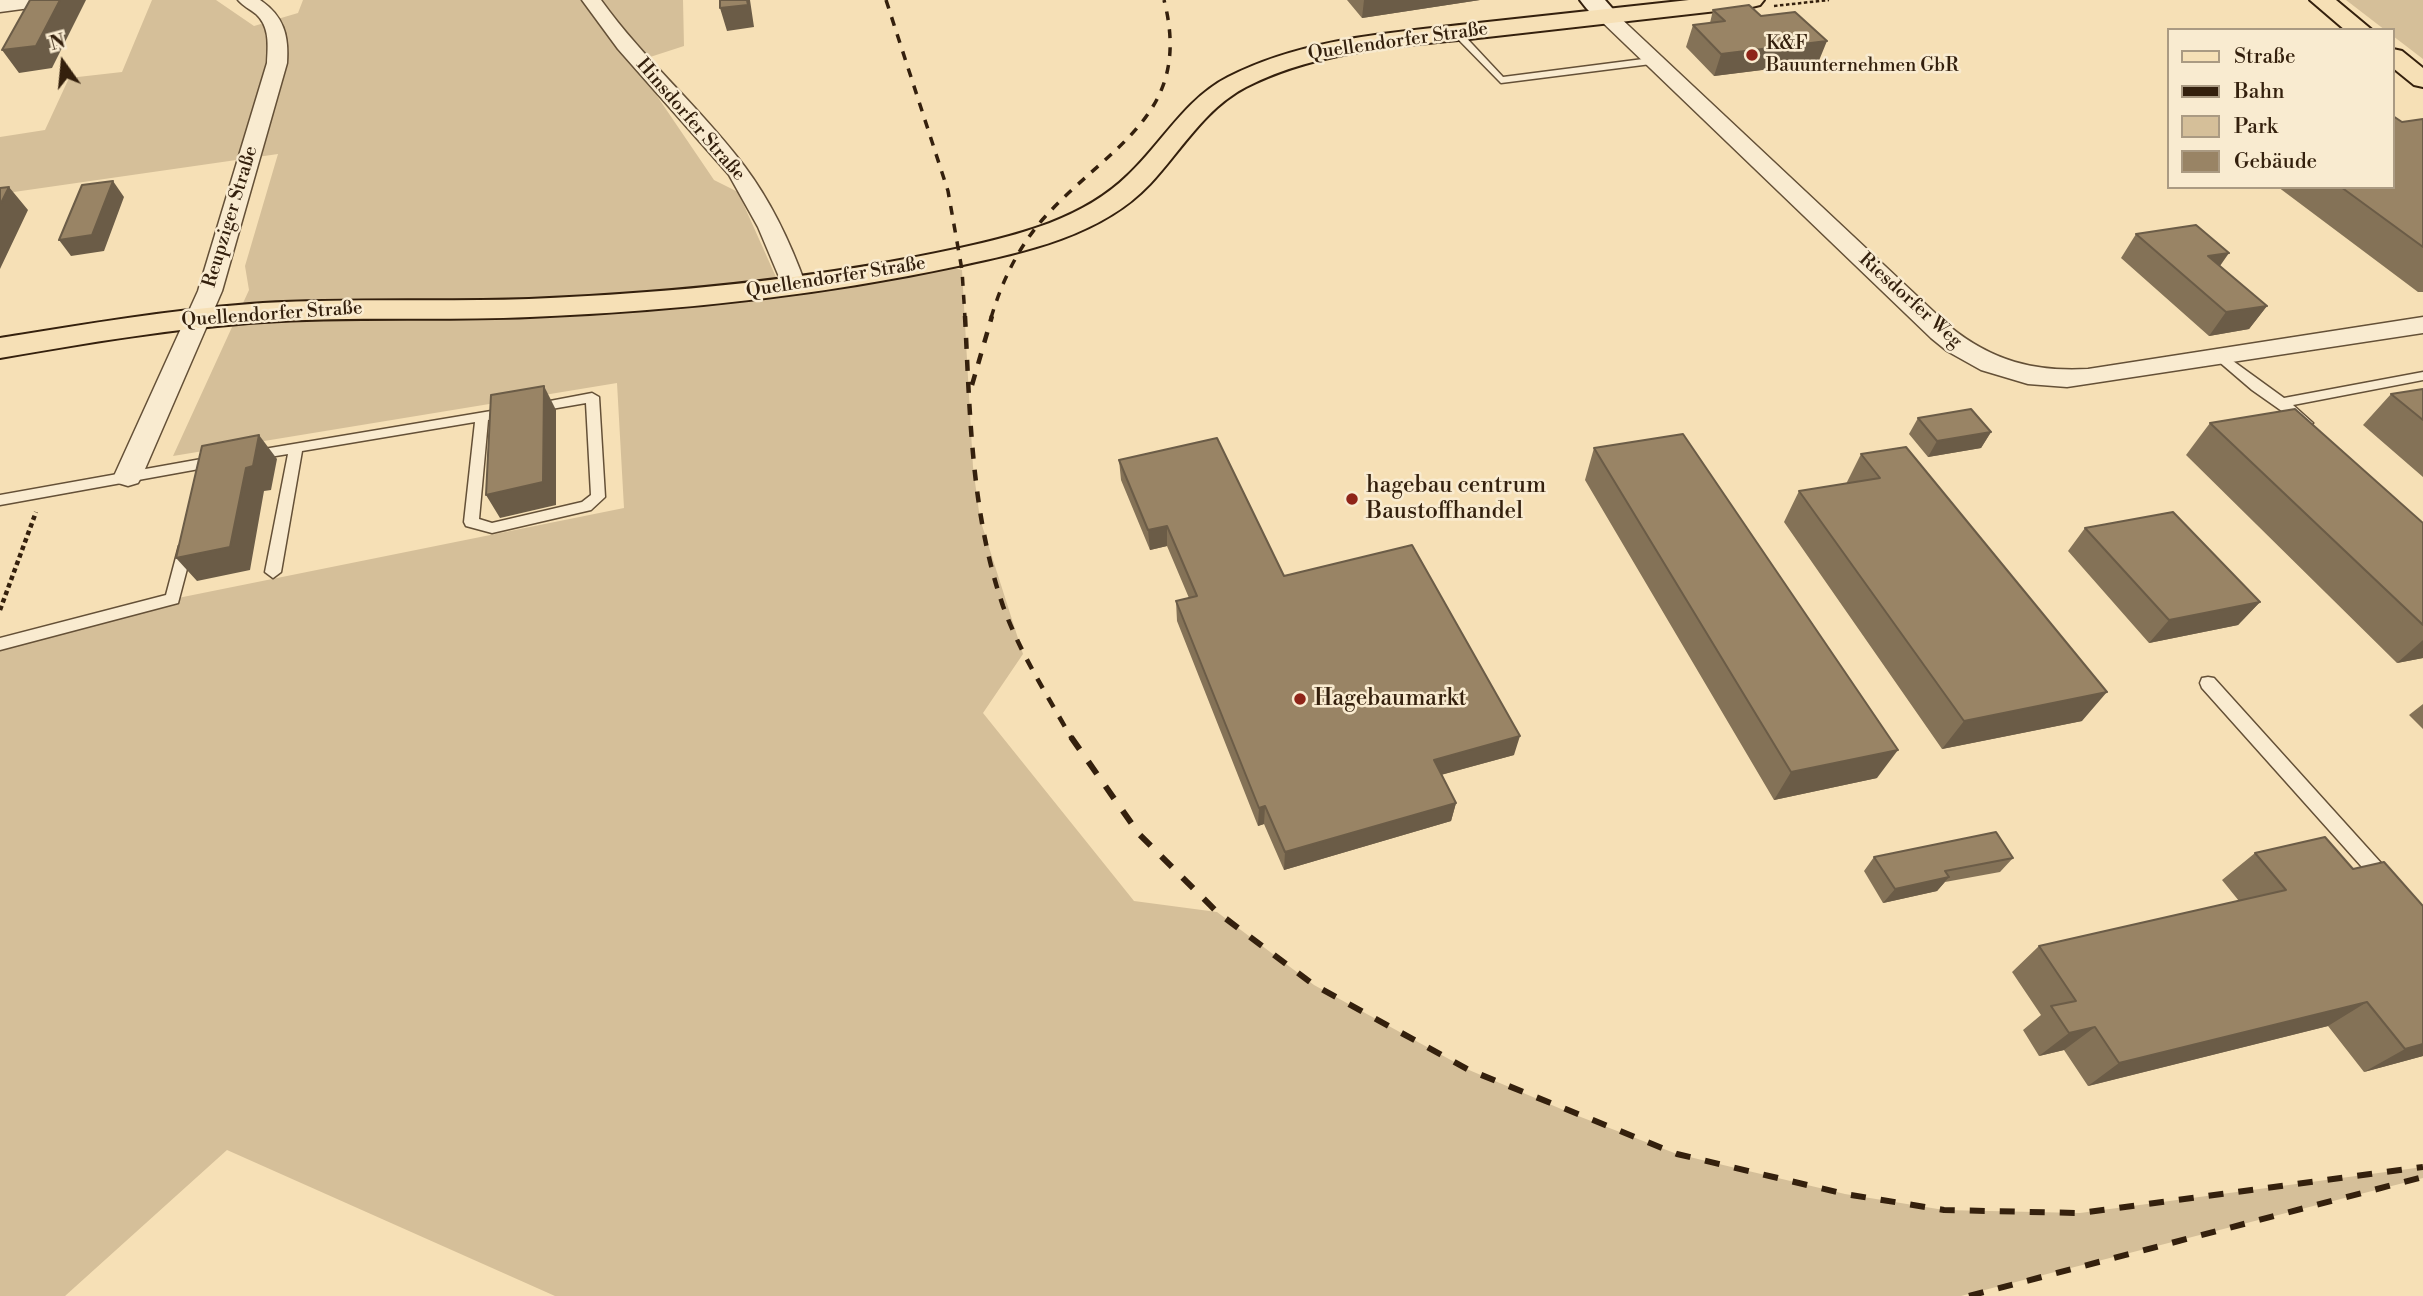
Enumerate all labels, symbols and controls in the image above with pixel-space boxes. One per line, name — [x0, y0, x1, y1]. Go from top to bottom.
street label: Quellendorfer Straße — [1307, 18, 1489, 66]
north arrow — [28, 28, 98, 98]
legend — [2168, 28, 2395, 189]
text: N — [47, 29, 68, 56]
place label: K&F Bauunternehmen GbR — [1766, 33, 1958, 77]
text: Straße — [2234, 44, 2296, 70]
marker: K&F Bauunternehmen GbR — [1744, 47, 1760, 63]
street label: Hinsdorfer Straße — [631, 54, 749, 186]
text: Bahn — [2234, 79, 2284, 105]
text: Park — [2234, 114, 2278, 140]
street label: Reupziger Straße — [199, 144, 263, 290]
text: Gebäude — [2234, 149, 2317, 175]
street label: Riesdorfer Weg — [1854, 249, 1966, 353]
street label: Quellendorfer Straße — [745, 253, 927, 303]
street label: Quellendorfer Straße — [181, 297, 363, 333]
place label: hagebau centrum Baustoffhandel — [1366, 472, 1546, 526]
marker: hagebau centrum Baustoffhandel — [1344, 491, 1360, 507]
place label: Hagebaumarkt — [1314, 685, 1467, 713]
marker: Hagebaumarkt — [1292, 691, 1308, 707]

